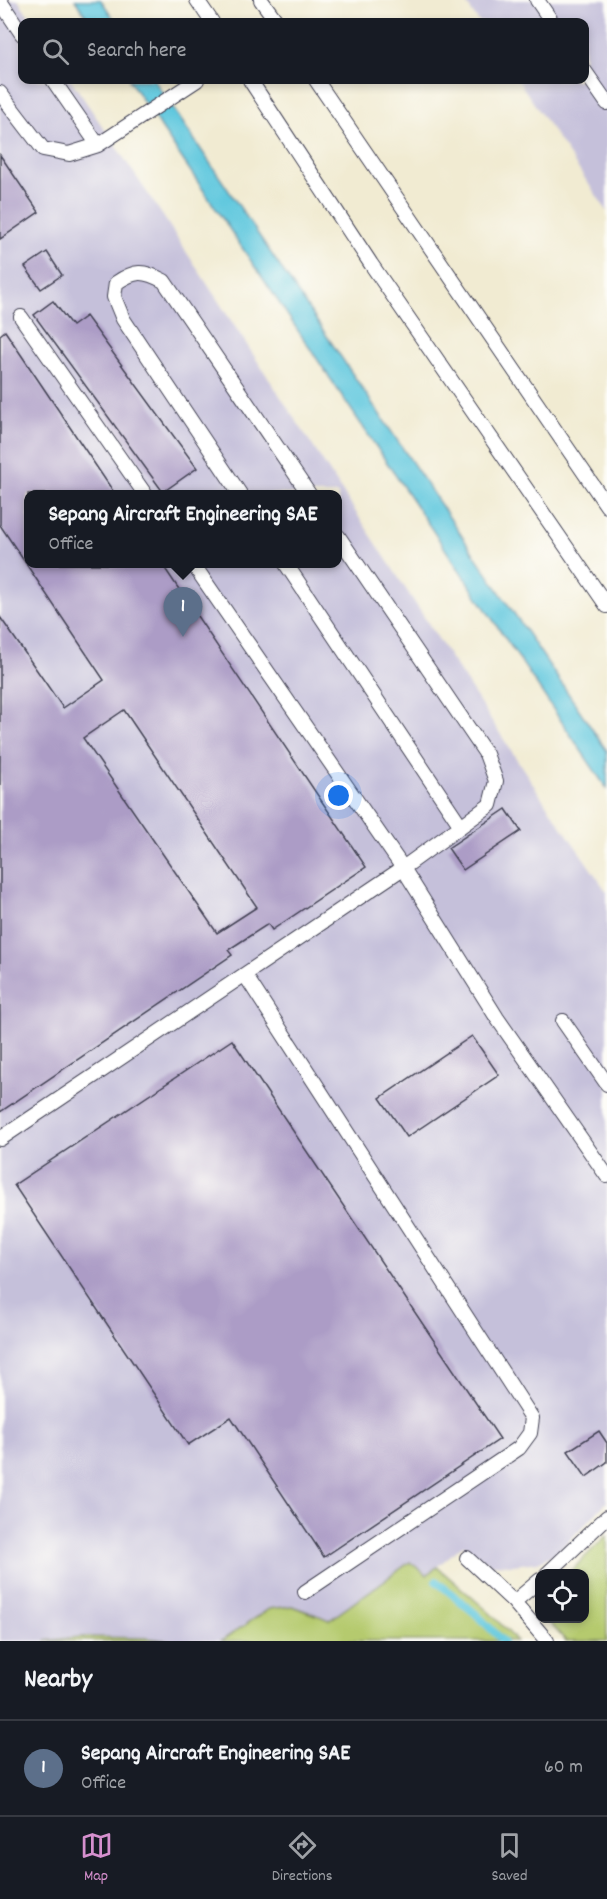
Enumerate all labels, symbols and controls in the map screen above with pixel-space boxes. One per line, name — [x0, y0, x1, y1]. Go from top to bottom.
search box — [18, 18, 589, 84]
icon: search — [39, 35, 72, 68]
text: Search here — [87, 36, 186, 67]
popup — [24, 490, 342, 568]
text: Sepang Aircraft Engineering SAE — [48, 500, 318, 531]
text: Office — [48, 531, 93, 559]
pin: 1 — [164, 588, 202, 637]
your location — [324, 781, 353, 810]
map controls — [535, 1569, 589, 1623]
button: locate — [535, 1569, 589, 1623]
text: Nearby — [24, 1662, 92, 1699]
text: Sepang Aircraft Engineering SAE — [81, 1739, 350, 1770]
text: 1 — [41, 1754, 46, 1782]
text: 60 m — [544, 1754, 583, 1782]
text: Office — [81, 1770, 126, 1798]
tab: Map — [80, 1829, 113, 1888]
tab: Directions — [272, 1829, 332, 1888]
tab: Saved — [492, 1829, 527, 1888]

